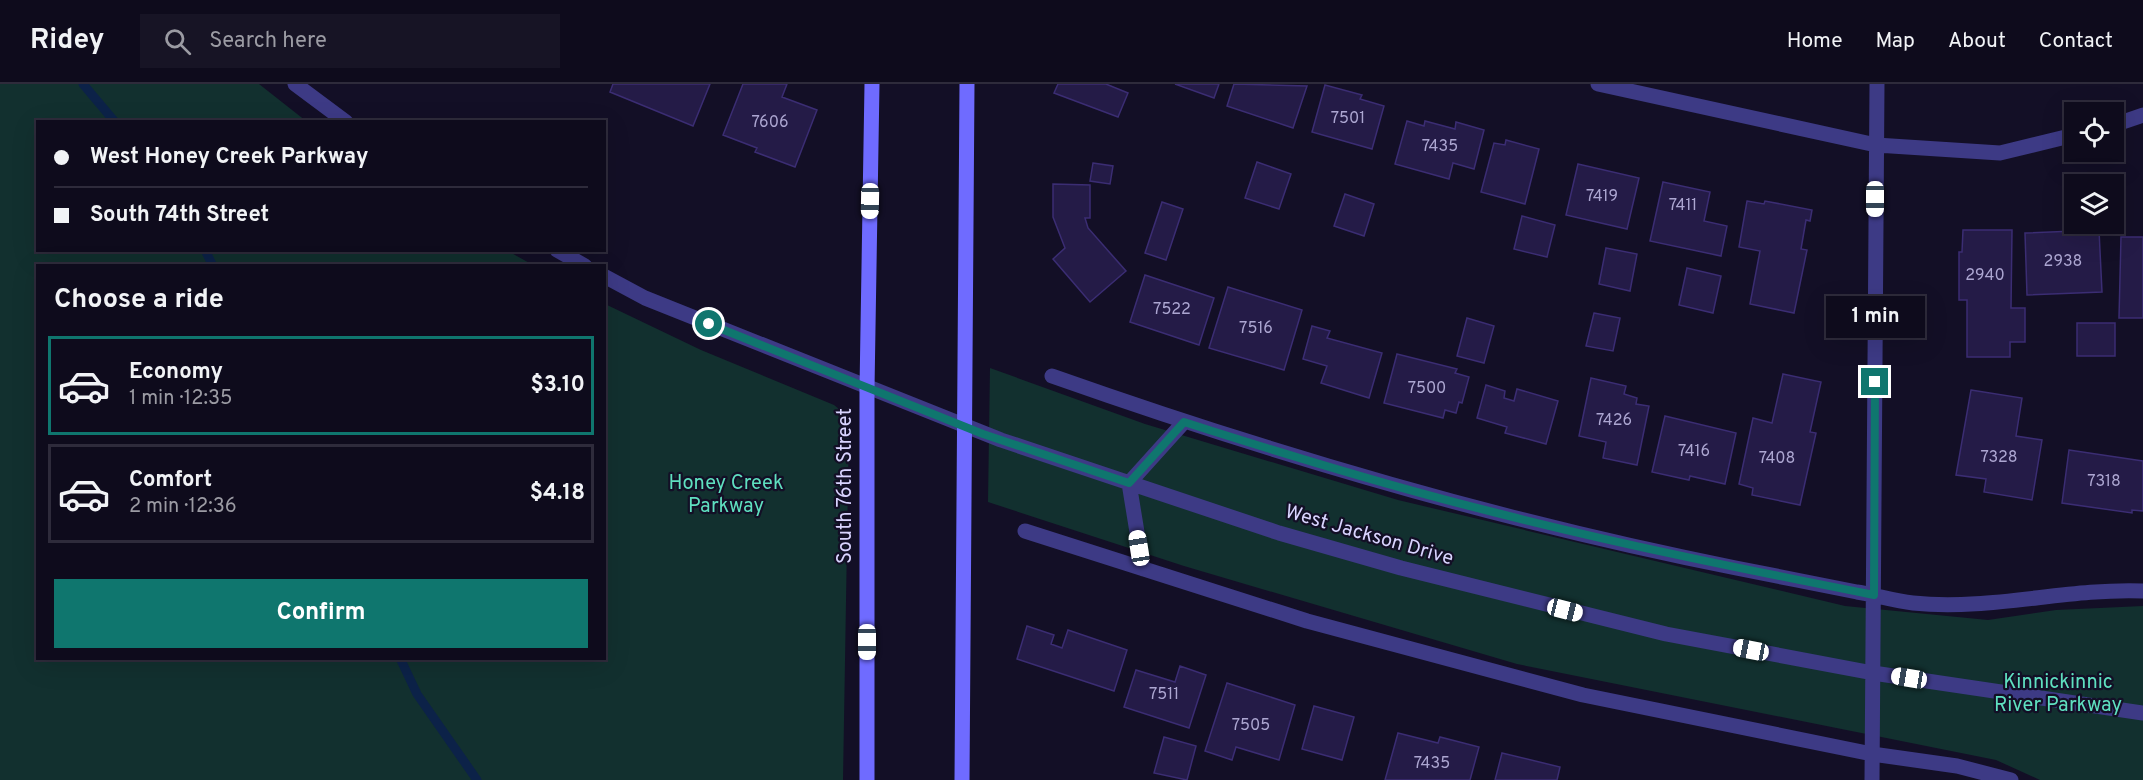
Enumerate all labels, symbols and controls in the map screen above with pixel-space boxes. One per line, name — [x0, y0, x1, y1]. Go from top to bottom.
search box — [140, 14, 560, 68]
text: Ridey — [30, 23, 104, 59]
icon: search — [161, 25, 194, 58]
text: Search here — [209, 28, 327, 55]
text: Home — [1787, 28, 1843, 55]
text: Map — [1876, 28, 1915, 55]
text: About — [1948, 28, 2006, 55]
text: Contact — [2039, 28, 2113, 55]
map controls — [2064, 102, 2124, 234]
button: locate — [2064, 102, 2124, 162]
house number: 7501 — [1331, 109, 1365, 129]
house number: 7606 — [752, 113, 788, 133]
house number: 7435 — [1422, 137, 1458, 157]
text: West Honey Creek Parkway — [90, 144, 368, 171]
button: layers — [2064, 174, 2124, 234]
car — [1866, 181, 1884, 217]
car — [861, 183, 879, 219]
house number: 7419 — [1586, 187, 1618, 207]
house number: 7411 — [1669, 196, 1697, 216]
text: South 74th Street — [90, 202, 269, 229]
house number: 2938 — [2044, 252, 2082, 272]
house number: 2940 — [1965, 266, 2005, 286]
text: Choose a ride — [54, 283, 224, 317]
callout: 1 min — [1826, 295, 1924, 337]
house number: 7522 — [1153, 300, 1191, 320]
text: 1 min — [1851, 304, 1900, 330]
route start — [695, 310, 722, 337]
house number: 7516 — [1239, 319, 1273, 339]
icon: car — [57, 359, 111, 413]
text: Economy — [129, 359, 223, 386]
route end — [1861, 368, 1888, 395]
text: $3.10 — [530, 372, 585, 399]
house number: 7500 — [1408, 379, 1446, 399]
text: 1 min · 12:35 — [129, 386, 233, 412]
street label: South 76th Street — [833, 408, 859, 564]
house number: 7426 — [1596, 411, 1632, 431]
house number: 7416 — [1678, 442, 1710, 462]
house number: 7328 — [1981, 448, 2018, 468]
house number: 7408 — [1759, 449, 1795, 469]
icon: car — [57, 467, 111, 521]
text: Comfort — [129, 467, 212, 494]
park label: Honey Creek Parkway — [668, 471, 784, 520]
house number: 7318 — [2087, 472, 2121, 492]
text: $4.18 — [530, 480, 585, 507]
text: 2 min · 12:36 — [129, 494, 237, 520]
street label: West Jackson Drive — [1282, 500, 1456, 572]
car — [1127, 529, 1151, 567]
button: Confirm — [54, 579, 588, 648]
car — [1545, 597, 1585, 623]
car — [858, 624, 876, 660]
car — [1732, 638, 1770, 662]
car — [1890, 666, 1928, 690]
park label: Kinnickinnic River Parkway — [1994, 670, 2122, 719]
house number: 7511 — [1149, 685, 1179, 705]
house number: 7505 — [1232, 716, 1270, 736]
house number: 7435 — [1414, 754, 1450, 774]

